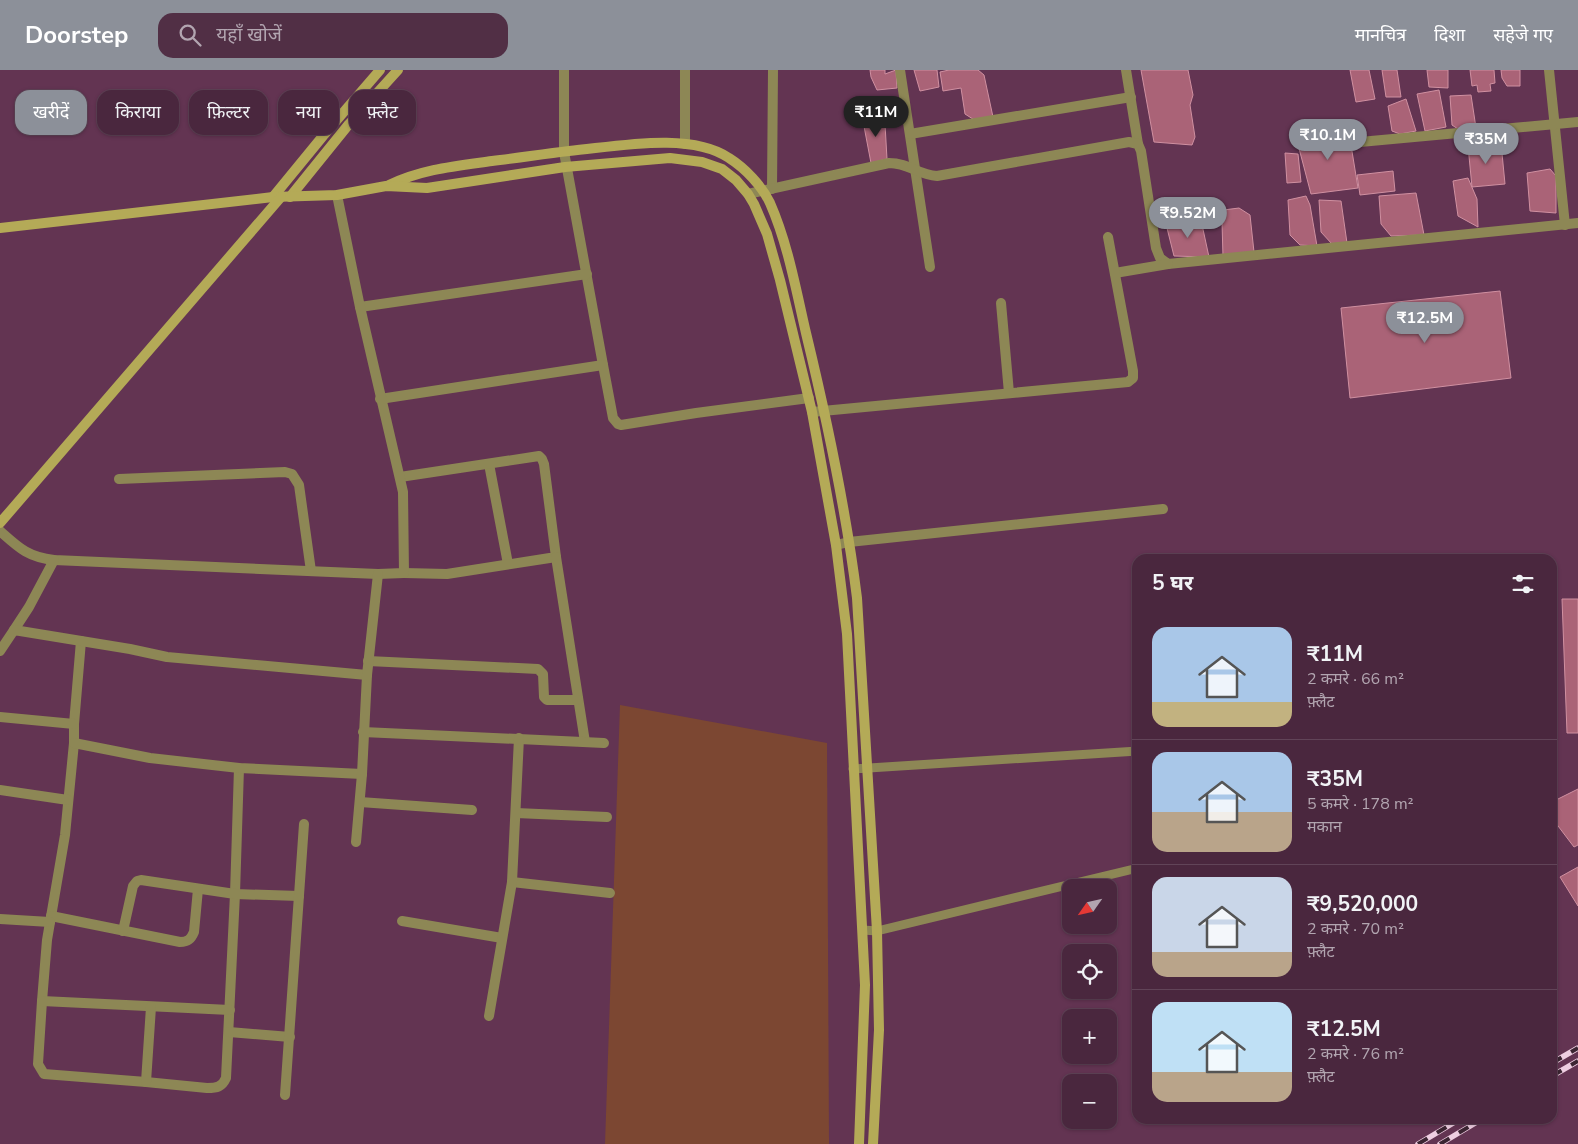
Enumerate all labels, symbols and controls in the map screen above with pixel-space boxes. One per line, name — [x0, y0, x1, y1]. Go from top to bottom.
search box — [158, 13, 508, 58]
text: Doorstep — [25, 19, 128, 51]
icon: search — [176, 21, 204, 49]
text: यहाँ खोजें — [216, 22, 282, 48]
text: मानचित्र — [1355, 23, 1406, 47]
text: दिशा — [1434, 23, 1465, 47]
text: सहेजे गए — [1493, 23, 1553, 47]
chip: खरीदें — [15, 90, 87, 135]
chip: किराया — [97, 90, 179, 135]
chip: फ़िल्टर — [189, 90, 268, 135]
chip: नया — [278, 90, 339, 135]
chip: फ़्लैट — [349, 90, 416, 135]
pin: ₹11M — [846, 96, 906, 138]
text: ₹11M — [855, 101, 897, 123]
pin: ₹10.1M — [1287, 118, 1369, 161]
pin: ₹35M — [1456, 122, 1516, 165]
text: ₹10.1M — [1300, 124, 1356, 146]
text: ₹35M — [1465, 128, 1507, 150]
pin: ₹9.52M — [1147, 196, 1229, 239]
text: ₹9.52M — [1160, 202, 1216, 224]
pin: ₹12.5M — [1384, 302, 1466, 344]
text: ₹12.5M — [1397, 307, 1453, 329]
text: 5 घर — [1152, 569, 1193, 597]
icon: filters — [1509, 570, 1537, 598]
text: ₹11M — [1307, 640, 1363, 668]
icon: home — [1192, 647, 1252, 707]
text: 2 कमरे · 66 m² — [1307, 668, 1404, 690]
text: फ़्लैट — [1307, 691, 1335, 713]
text: ₹35M — [1307, 765, 1363, 793]
icon: home — [1192, 772, 1252, 832]
text: 5 कमरे · 178 m² — [1307, 793, 1414, 815]
text: मकान — [1307, 816, 1342, 838]
north arrow — [1062, 879, 1118, 934]
map controls — [1062, 879, 1117, 1129]
text: ₹9,520,000 — [1307, 890, 1418, 918]
icon: home — [1192, 897, 1252, 957]
text: 2 कमरे · 70 m² — [1307, 918, 1404, 940]
text: फ़्लैट — [1307, 941, 1335, 963]
button: locate — [1062, 944, 1117, 999]
button: + — [1062, 1009, 1117, 1064]
text: ₹12.5M — [1307, 1015, 1381, 1043]
icon: home — [1192, 1022, 1252, 1082]
text: 2 कमरे · 76 m² — [1307, 1043, 1404, 1065]
text: फ़्लैट — [1307, 1066, 1335, 1088]
button: − — [1062, 1074, 1117, 1129]

